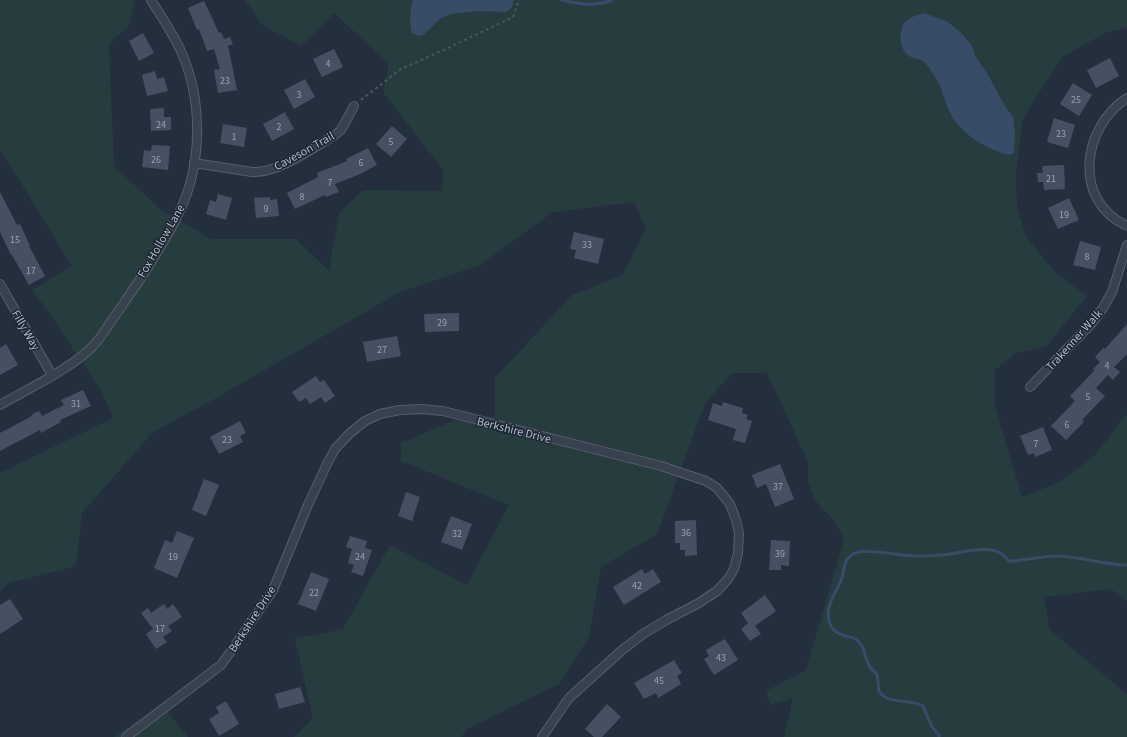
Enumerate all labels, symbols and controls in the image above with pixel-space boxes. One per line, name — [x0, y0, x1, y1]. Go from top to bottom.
house number: 4 — [326, 57, 331, 71]
house number: 23 — [220, 74, 230, 88]
house number: 3 — [297, 88, 302, 102]
house number: 25 — [1071, 93, 1081, 107]
house number: 24 — [156, 118, 166, 132]
house number: 2 — [277, 120, 282, 134]
house number: 23 — [1056, 127, 1066, 141]
street label: Caveson Trail — [271, 128, 338, 175]
house number: 1 — [232, 130, 237, 144]
house number: 5 — [389, 135, 394, 149]
house number: 26 — [151, 153, 161, 167]
house number: 6 — [359, 156, 364, 170]
house number: 21 — [1046, 172, 1056, 186]
house number: 7 — [328, 176, 333, 190]
house number: 8 — [300, 190, 305, 204]
street label: Fox Hollow Lane — [134, 201, 189, 281]
house number: 9 — [264, 202, 269, 216]
house number: 19 — [1059, 208, 1069, 222]
house number: 15 — [10, 233, 20, 247]
house number: 33 — [582, 238, 592, 252]
house number: 8 — [1085, 250, 1090, 264]
house number: 17 — [26, 264, 36, 278]
street label: Trakenner Walk — [1042, 306, 1107, 375]
street label: Filly Way — [7, 307, 44, 354]
house number: 29 — [437, 316, 447, 330]
house number: 27 — [377, 343, 387, 357]
house number: 4 — [1105, 359, 1110, 373]
house number: 5 — [1086, 390, 1091, 404]
house number: 31 — [71, 397, 81, 411]
street label: Berkshire Drive — [475, 413, 553, 448]
house number: 6 — [1065, 418, 1070, 432]
house number: 23 — [222, 433, 232, 447]
house number: 7 — [1034, 437, 1039, 451]
house number: 37 — [773, 480, 783, 494]
house number: 36 — [681, 526, 691, 540]
house number: 32 — [452, 527, 462, 541]
house number: 39 — [775, 547, 785, 561]
house number: 19 — [168, 550, 178, 564]
house number: 24 — [355, 550, 365, 564]
house number: 42 — [632, 579, 642, 593]
street label: Berkshire Drive — [225, 583, 280, 656]
house number: 22 — [309, 586, 319, 600]
house number: 17 — [155, 622, 165, 636]
house number: 43 — [716, 651, 726, 665]
house number: 45 — [654, 674, 664, 688]

